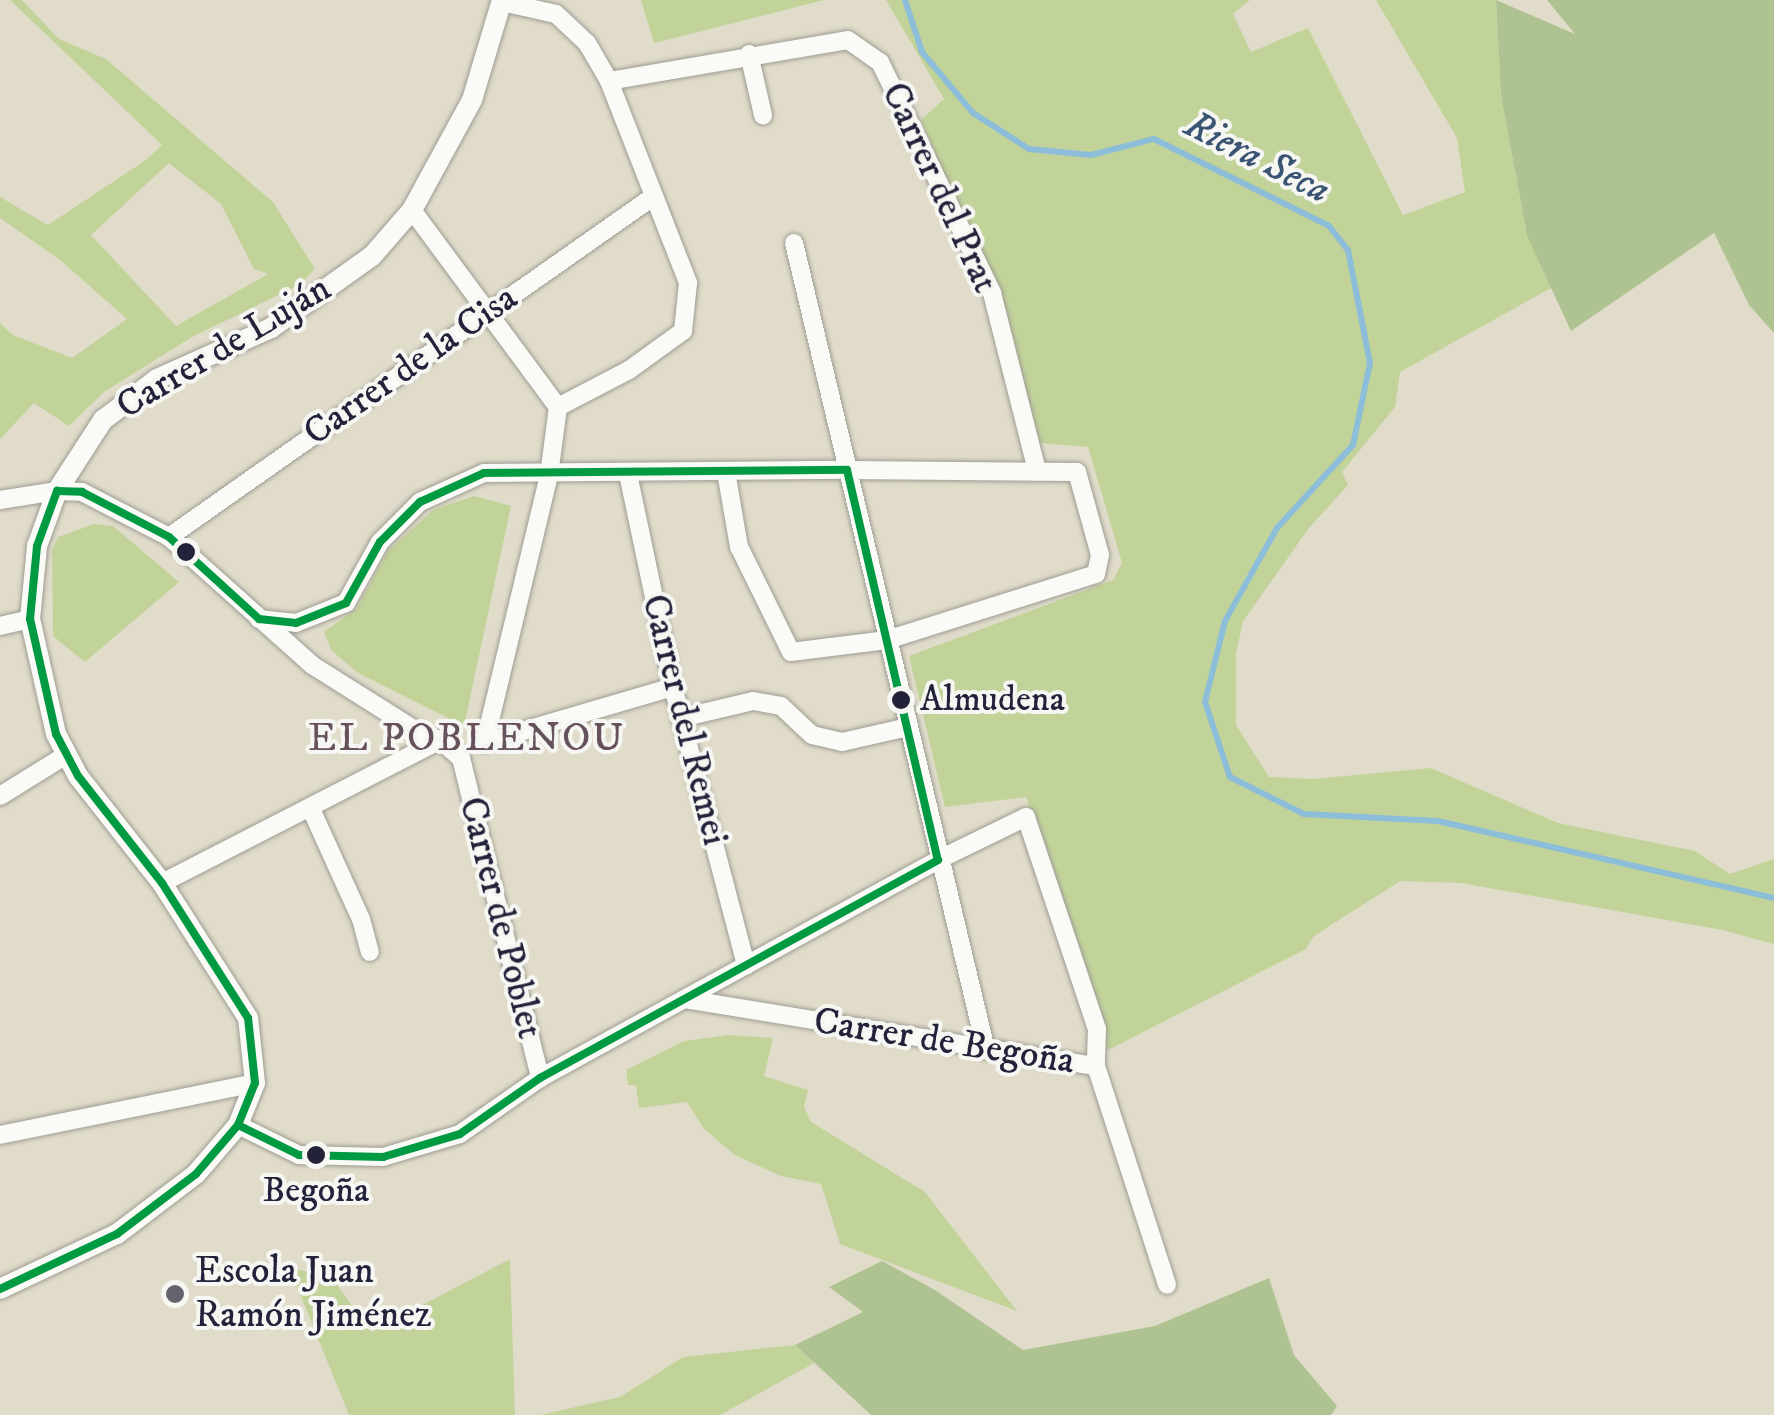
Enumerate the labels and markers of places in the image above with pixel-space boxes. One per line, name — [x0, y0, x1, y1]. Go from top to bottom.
unlabelled marker — [176, 542, 196, 562]
place label: Almudena — [920, 678, 1065, 722]
marker: Almudena — [891, 690, 911, 710]
marker: Begoña — [306, 1145, 326, 1165]
place label: Begoña — [263, 1169, 369, 1213]
place label: Escola Juan Ramón Jiménez — [195, 1249, 432, 1338]
marker: Escola Juan Ramón Jiménez — [164, 1283, 186, 1305]

